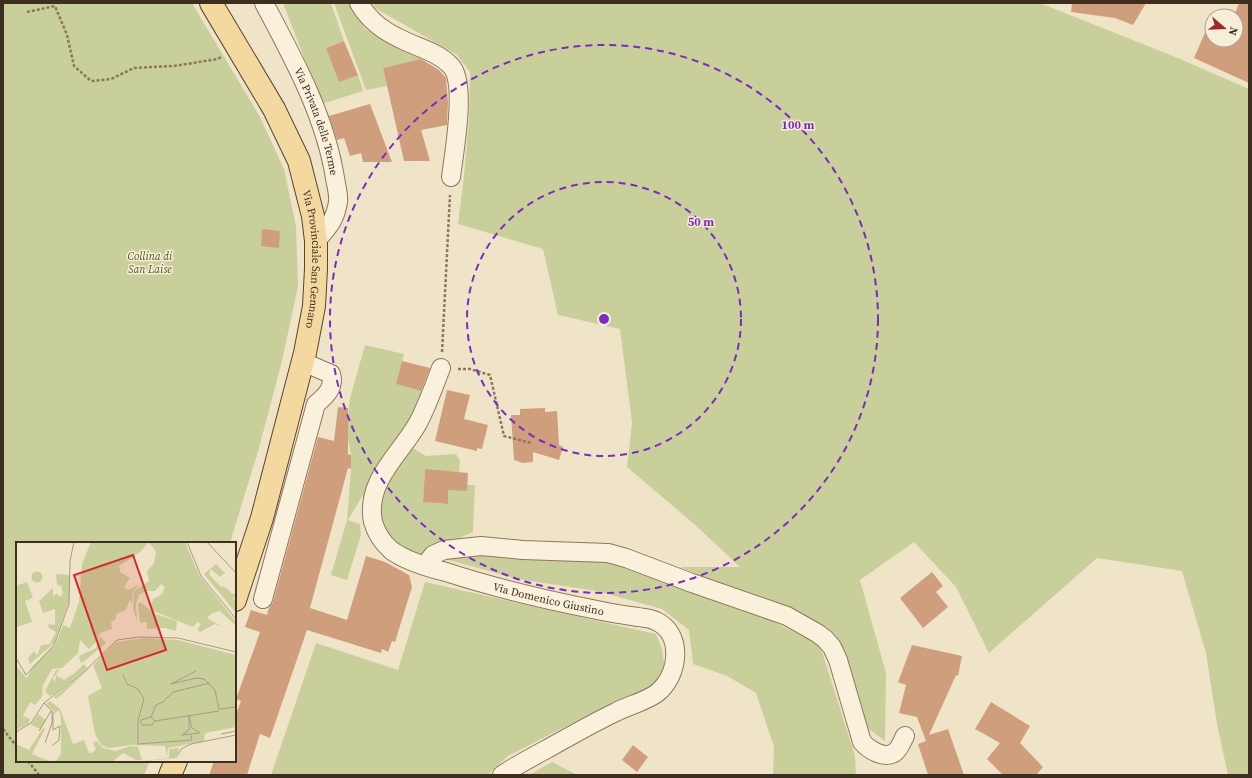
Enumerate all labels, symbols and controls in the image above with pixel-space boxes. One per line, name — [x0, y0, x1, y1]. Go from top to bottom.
north arrow — [1204, 8, 1244, 48]
text: N — [1225, 25, 1241, 37]
street label: Via Privata delle Terme — [290, 65, 341, 177]
text: 100 m — [782, 117, 815, 133]
street label: Via Provinciale San Gennaro — [299, 188, 323, 330]
text: 50 m — [688, 214, 714, 230]
park label: Collina di San Laise — [128, 249, 173, 277]
centre of rings — [597, 312, 611, 326]
inset map — [16, 542, 236, 762]
street label: Via Domenico Giustino — [491, 579, 605, 619]

